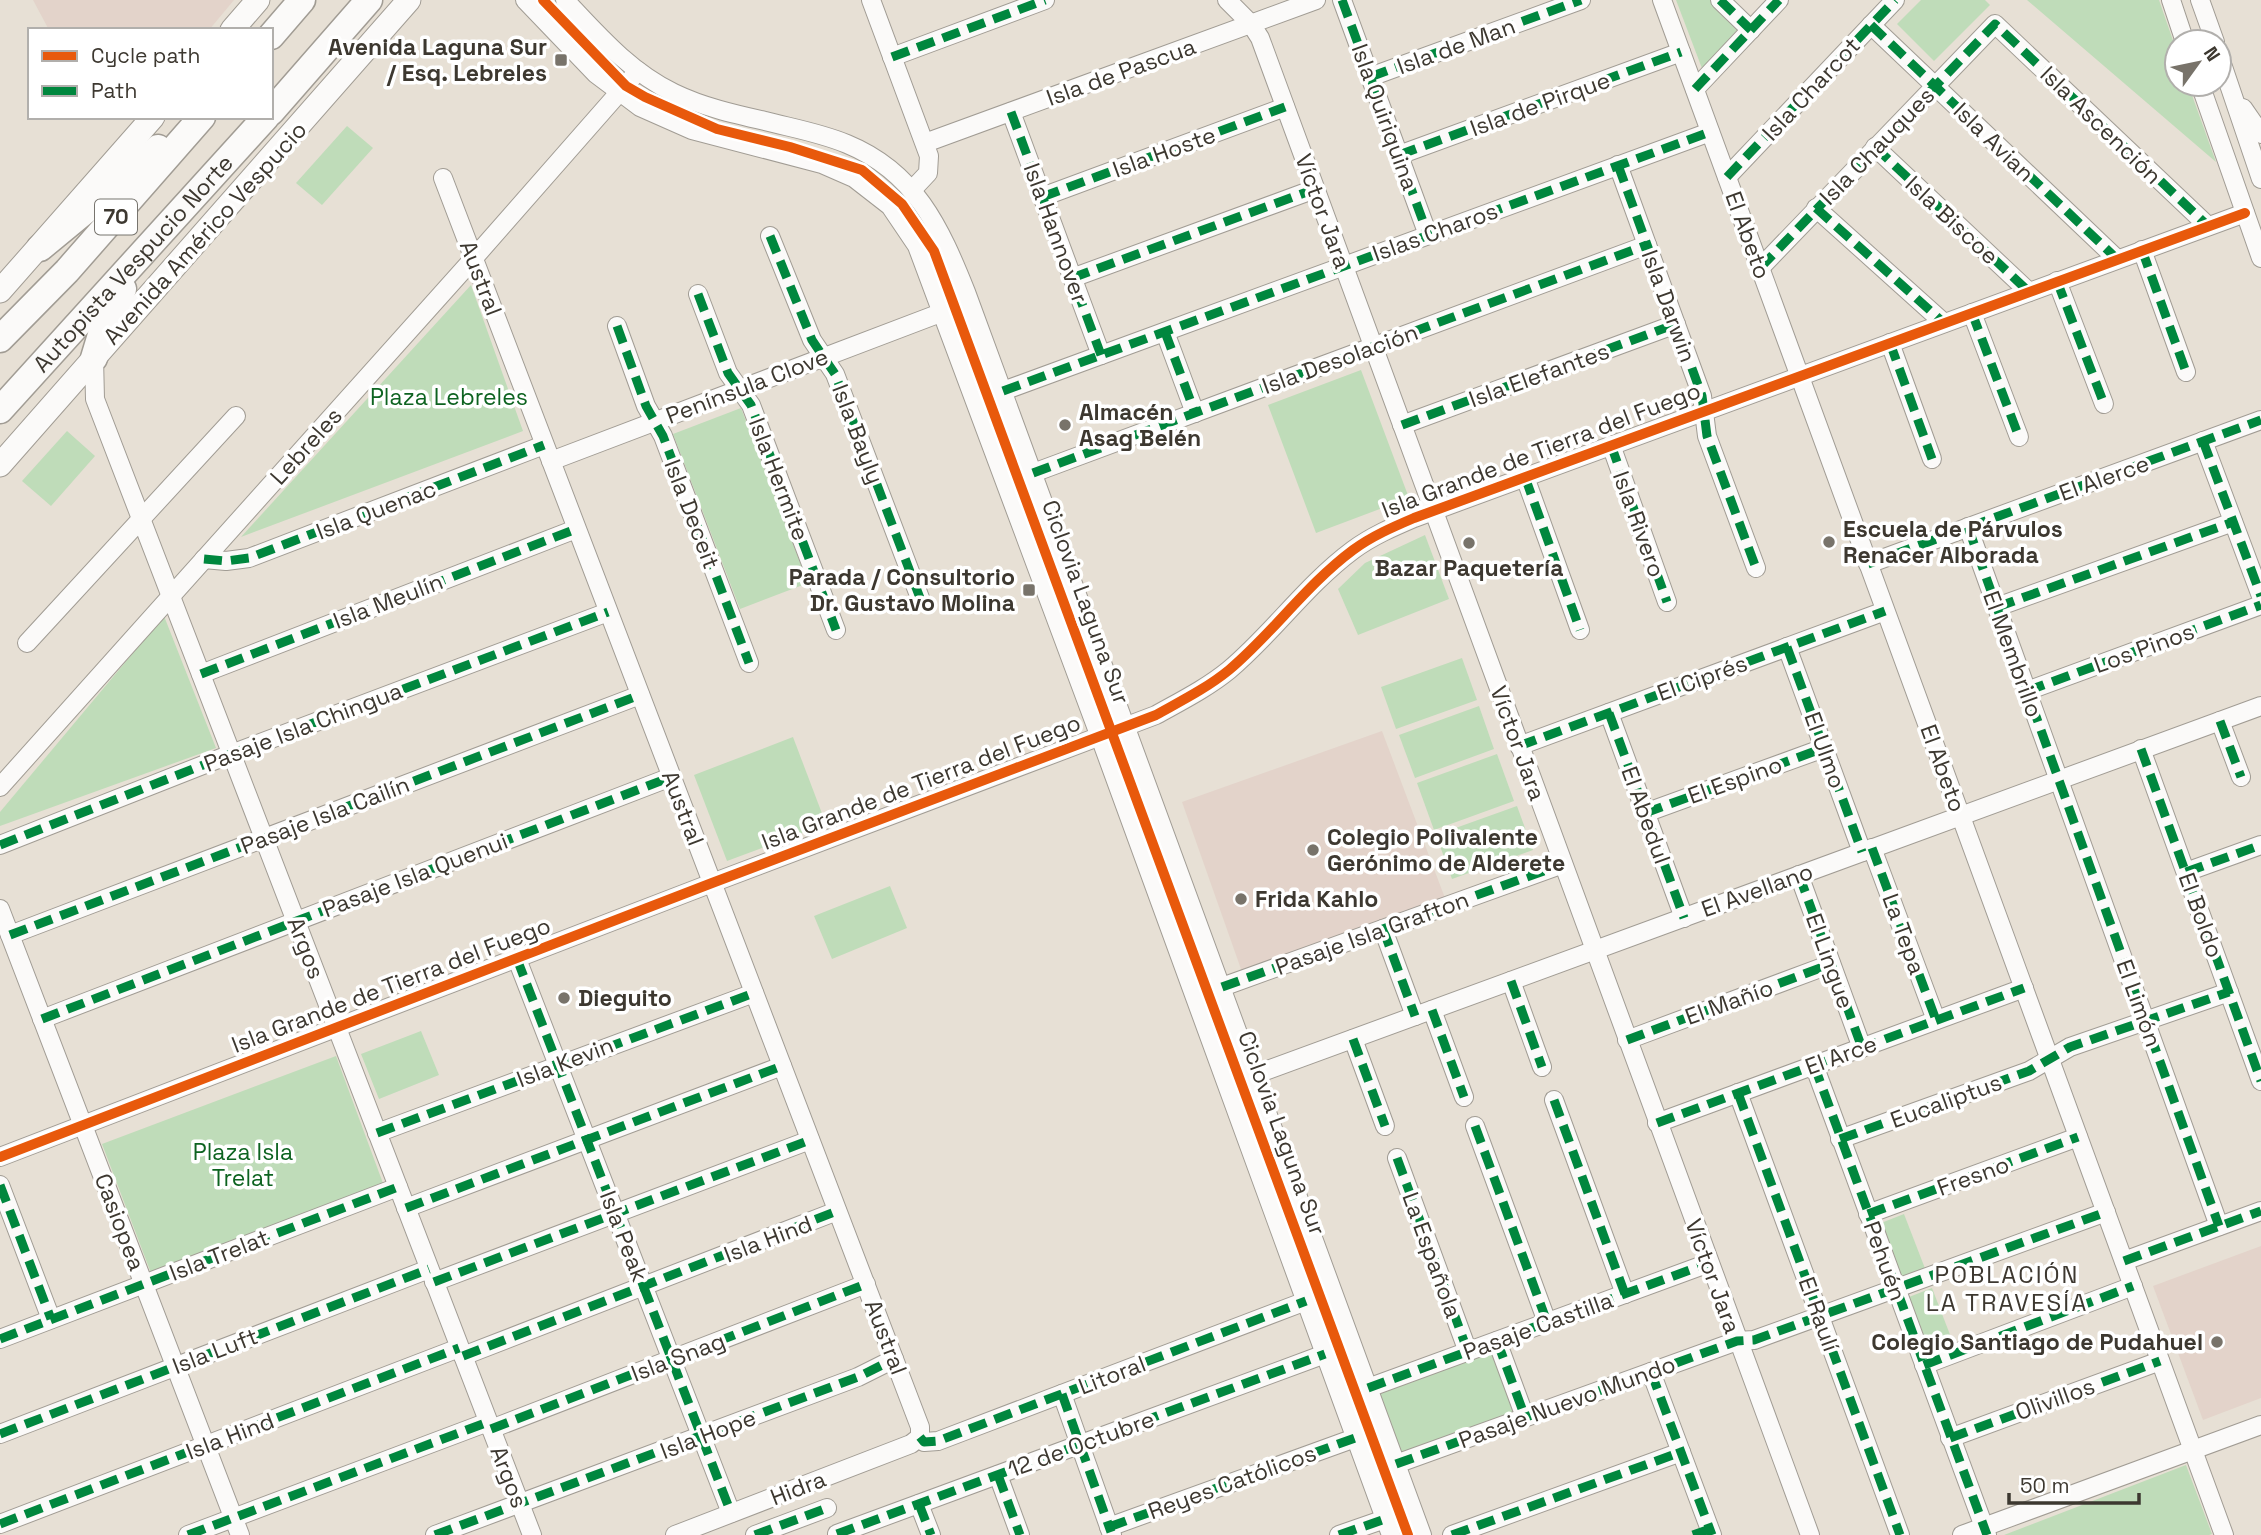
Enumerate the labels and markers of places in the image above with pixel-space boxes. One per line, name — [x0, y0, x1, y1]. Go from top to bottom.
place label: Avenida Laguna Sur / Esq. Lebreles — [328, 32, 547, 88]
marker: Avenida Laguna Sur / Esq. Lebreles — [553, 52, 569, 68]
place label: Almacén Asag Belén — [1079, 397, 1201, 453]
marker: Almacén Asag Belén — [1057, 417, 1073, 433]
place label: Escuela de Párvulos Renacer Alborada — [1843, 514, 2063, 570]
marker: Escuela de Párvulos Renacer Alborada — [1821, 534, 1837, 550]
marker: Bazar Paquetería — [1461, 535, 1477, 551]
place label: Bazar Paquetería — [1374, 553, 1564, 583]
place label: Parada / Consultorio Dr. Gustavo Molina — [789, 562, 1015, 618]
marker: Parada / Consultorio Dr. Gustavo Molina — [1021, 582, 1037, 598]
place label: Colegio Polivalente Gerónimo de Alderete — [1327, 822, 1565, 878]
marker: Colegio Polivalente Gerónimo de Alderete — [1305, 842, 1321, 858]
place label: Frida Kahlo — [1255, 884, 1378, 914]
marker: Frida Kahlo — [1233, 891, 1249, 907]
place label: Dieguito — [578, 983, 672, 1013]
marker: Dieguito — [556, 990, 572, 1006]
place label: Colegio Santiago de Pudahuel — [1871, 1327, 2203, 1357]
marker: Colegio Santiago de Pudahuel — [2209, 1334, 2225, 1350]

